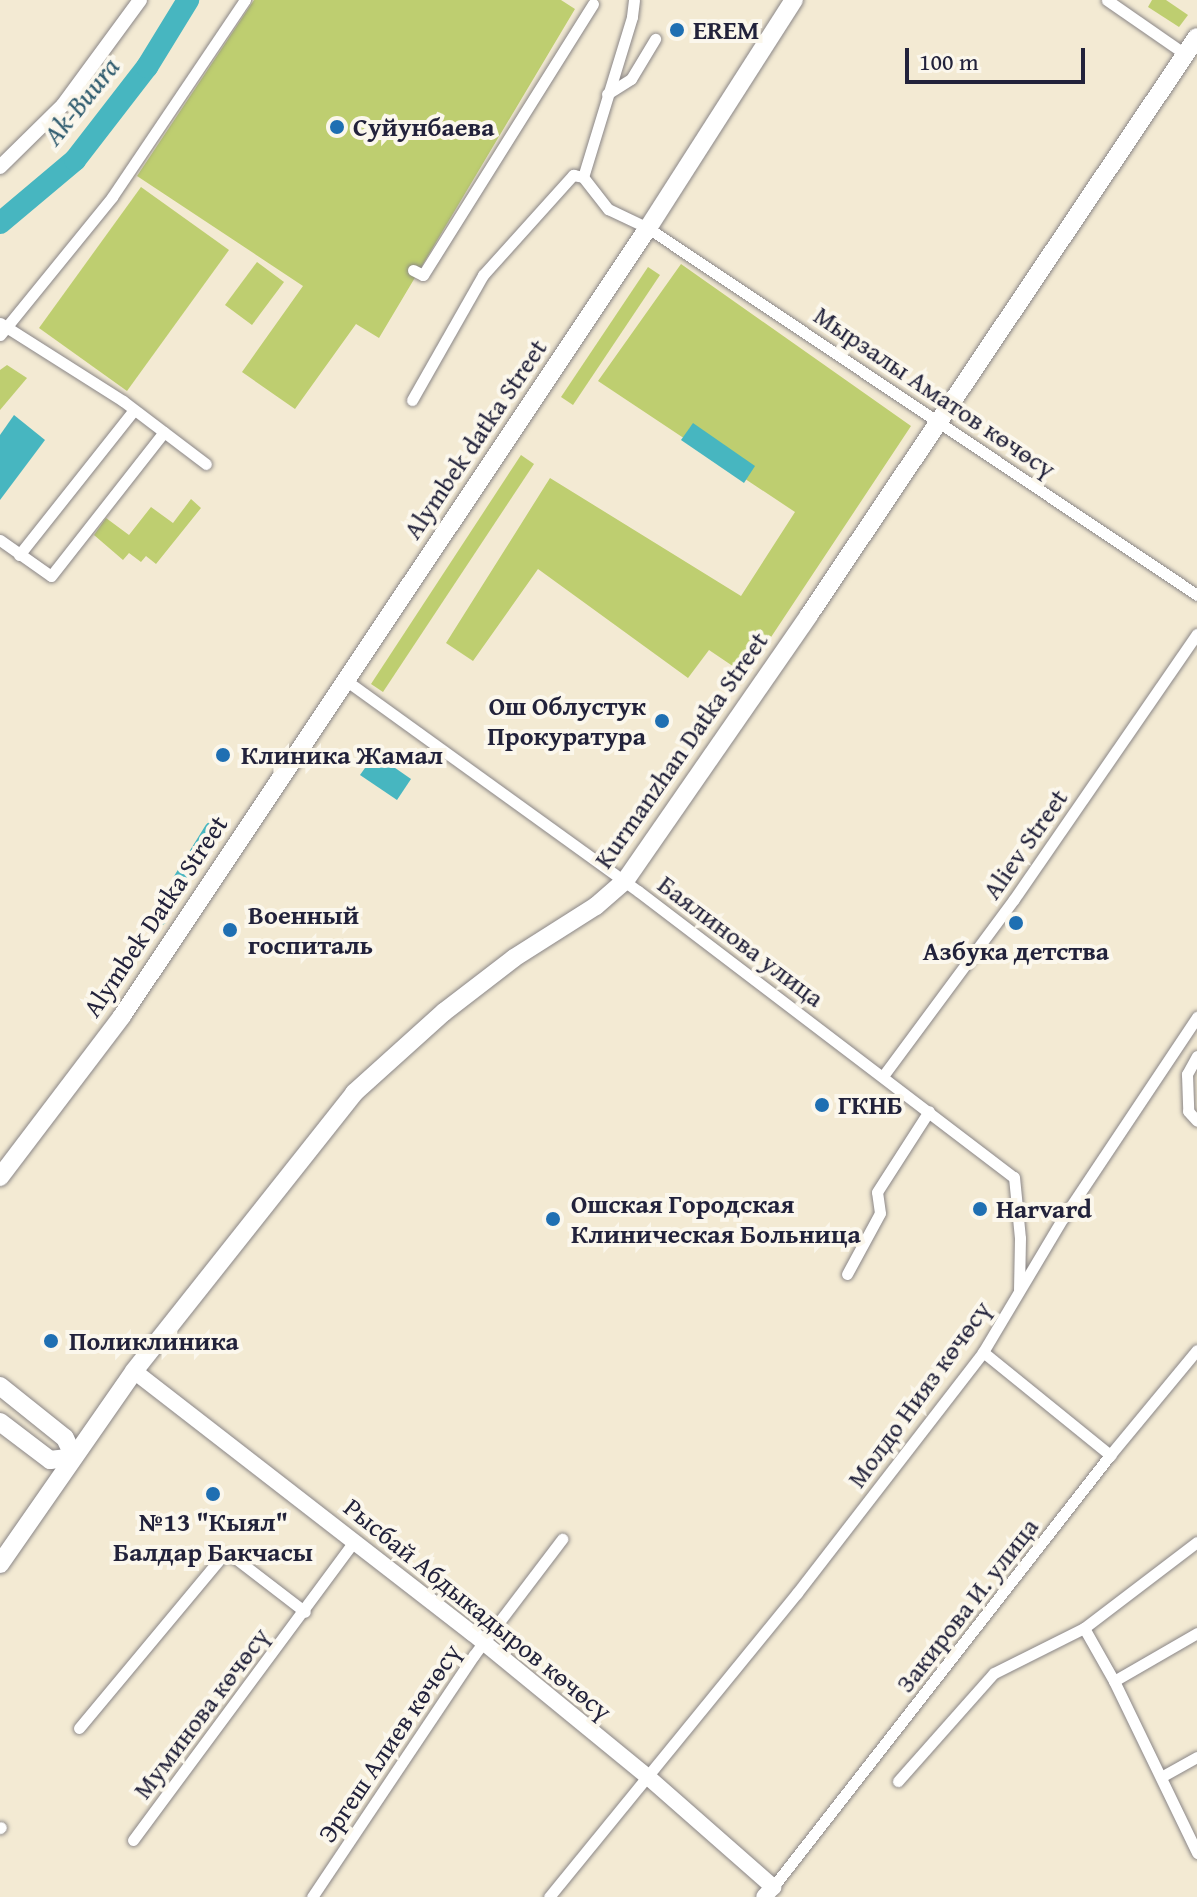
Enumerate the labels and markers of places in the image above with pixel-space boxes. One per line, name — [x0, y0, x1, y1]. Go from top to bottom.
place label: EREM — [693, 14, 759, 46]
marker: EREM — [668, 21, 686, 39]
place label: Суйунбаева — [353, 111, 495, 143]
marker: Суйунбаева — [328, 118, 346, 136]
place label: Ош Облустук Прокуратура — [487, 690, 646, 752]
marker: Ош Облустук Прокуратура — [653, 712, 671, 730]
place label: Клиника Жамал — [241, 739, 443, 771]
marker: Клиника Жамал — [212, 744, 234, 766]
place label: Военный госпиталь — [248, 899, 373, 960]
marker: Азбука детства — [1007, 914, 1025, 932]
marker: Военный госпиталь — [219, 919, 241, 941]
place label: Азбука детства — [923, 935, 1109, 967]
place label: ГКНБ — [838, 1089, 903, 1121]
marker: ГКНБ — [813, 1096, 831, 1114]
place label: Ошская Городская Клиническая Больница — [571, 1188, 861, 1250]
place label: Harvard — [996, 1193, 1092, 1225]
marker: Harvard — [971, 1200, 989, 1218]
marker: Ошская Городская Клиническая Больница — [542, 1208, 564, 1230]
place label: Поликлиника — [69, 1325, 239, 1357]
marker: Поликлиника — [40, 1330, 62, 1352]
marker: №13 "Кыял" Балдар Бакчасы — [204, 1485, 222, 1503]
place label: №13 "Кыял" Балдар Бакчасы — [113, 1506, 313, 1568]

